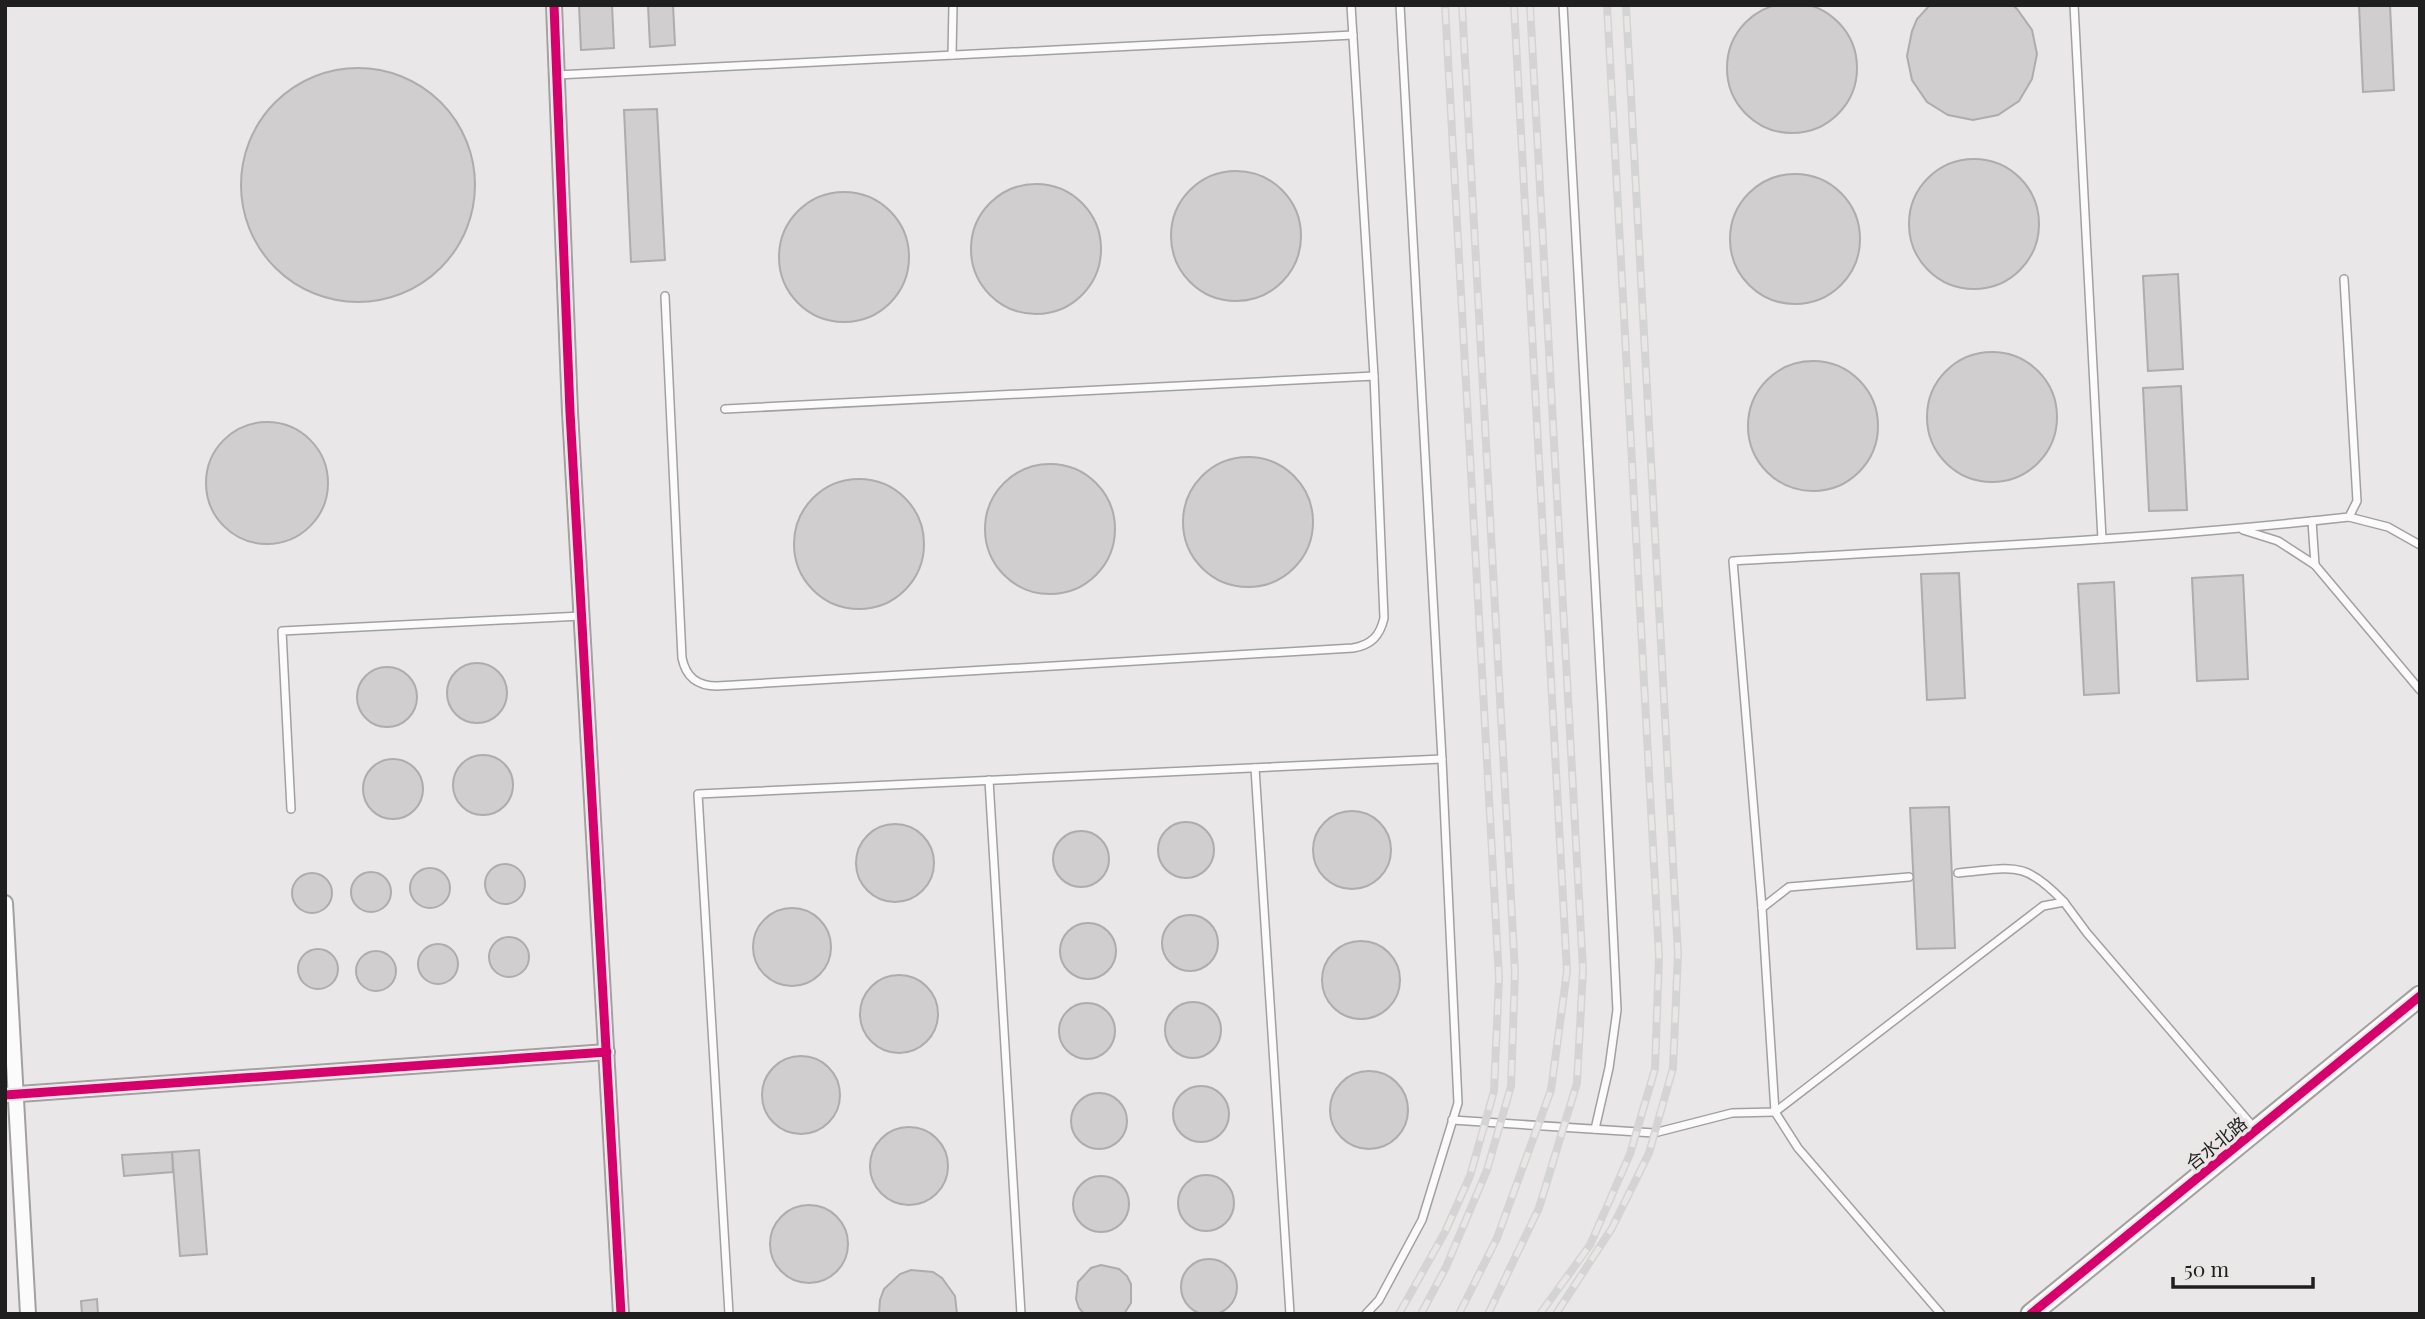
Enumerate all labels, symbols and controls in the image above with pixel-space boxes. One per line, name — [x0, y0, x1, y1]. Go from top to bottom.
street label: 合水北路 — [2180, 1111, 2252, 1175]
scale bar — [2173, 1246, 2313, 1290]
text: 50 m — [2184, 1254, 2230, 1282]

